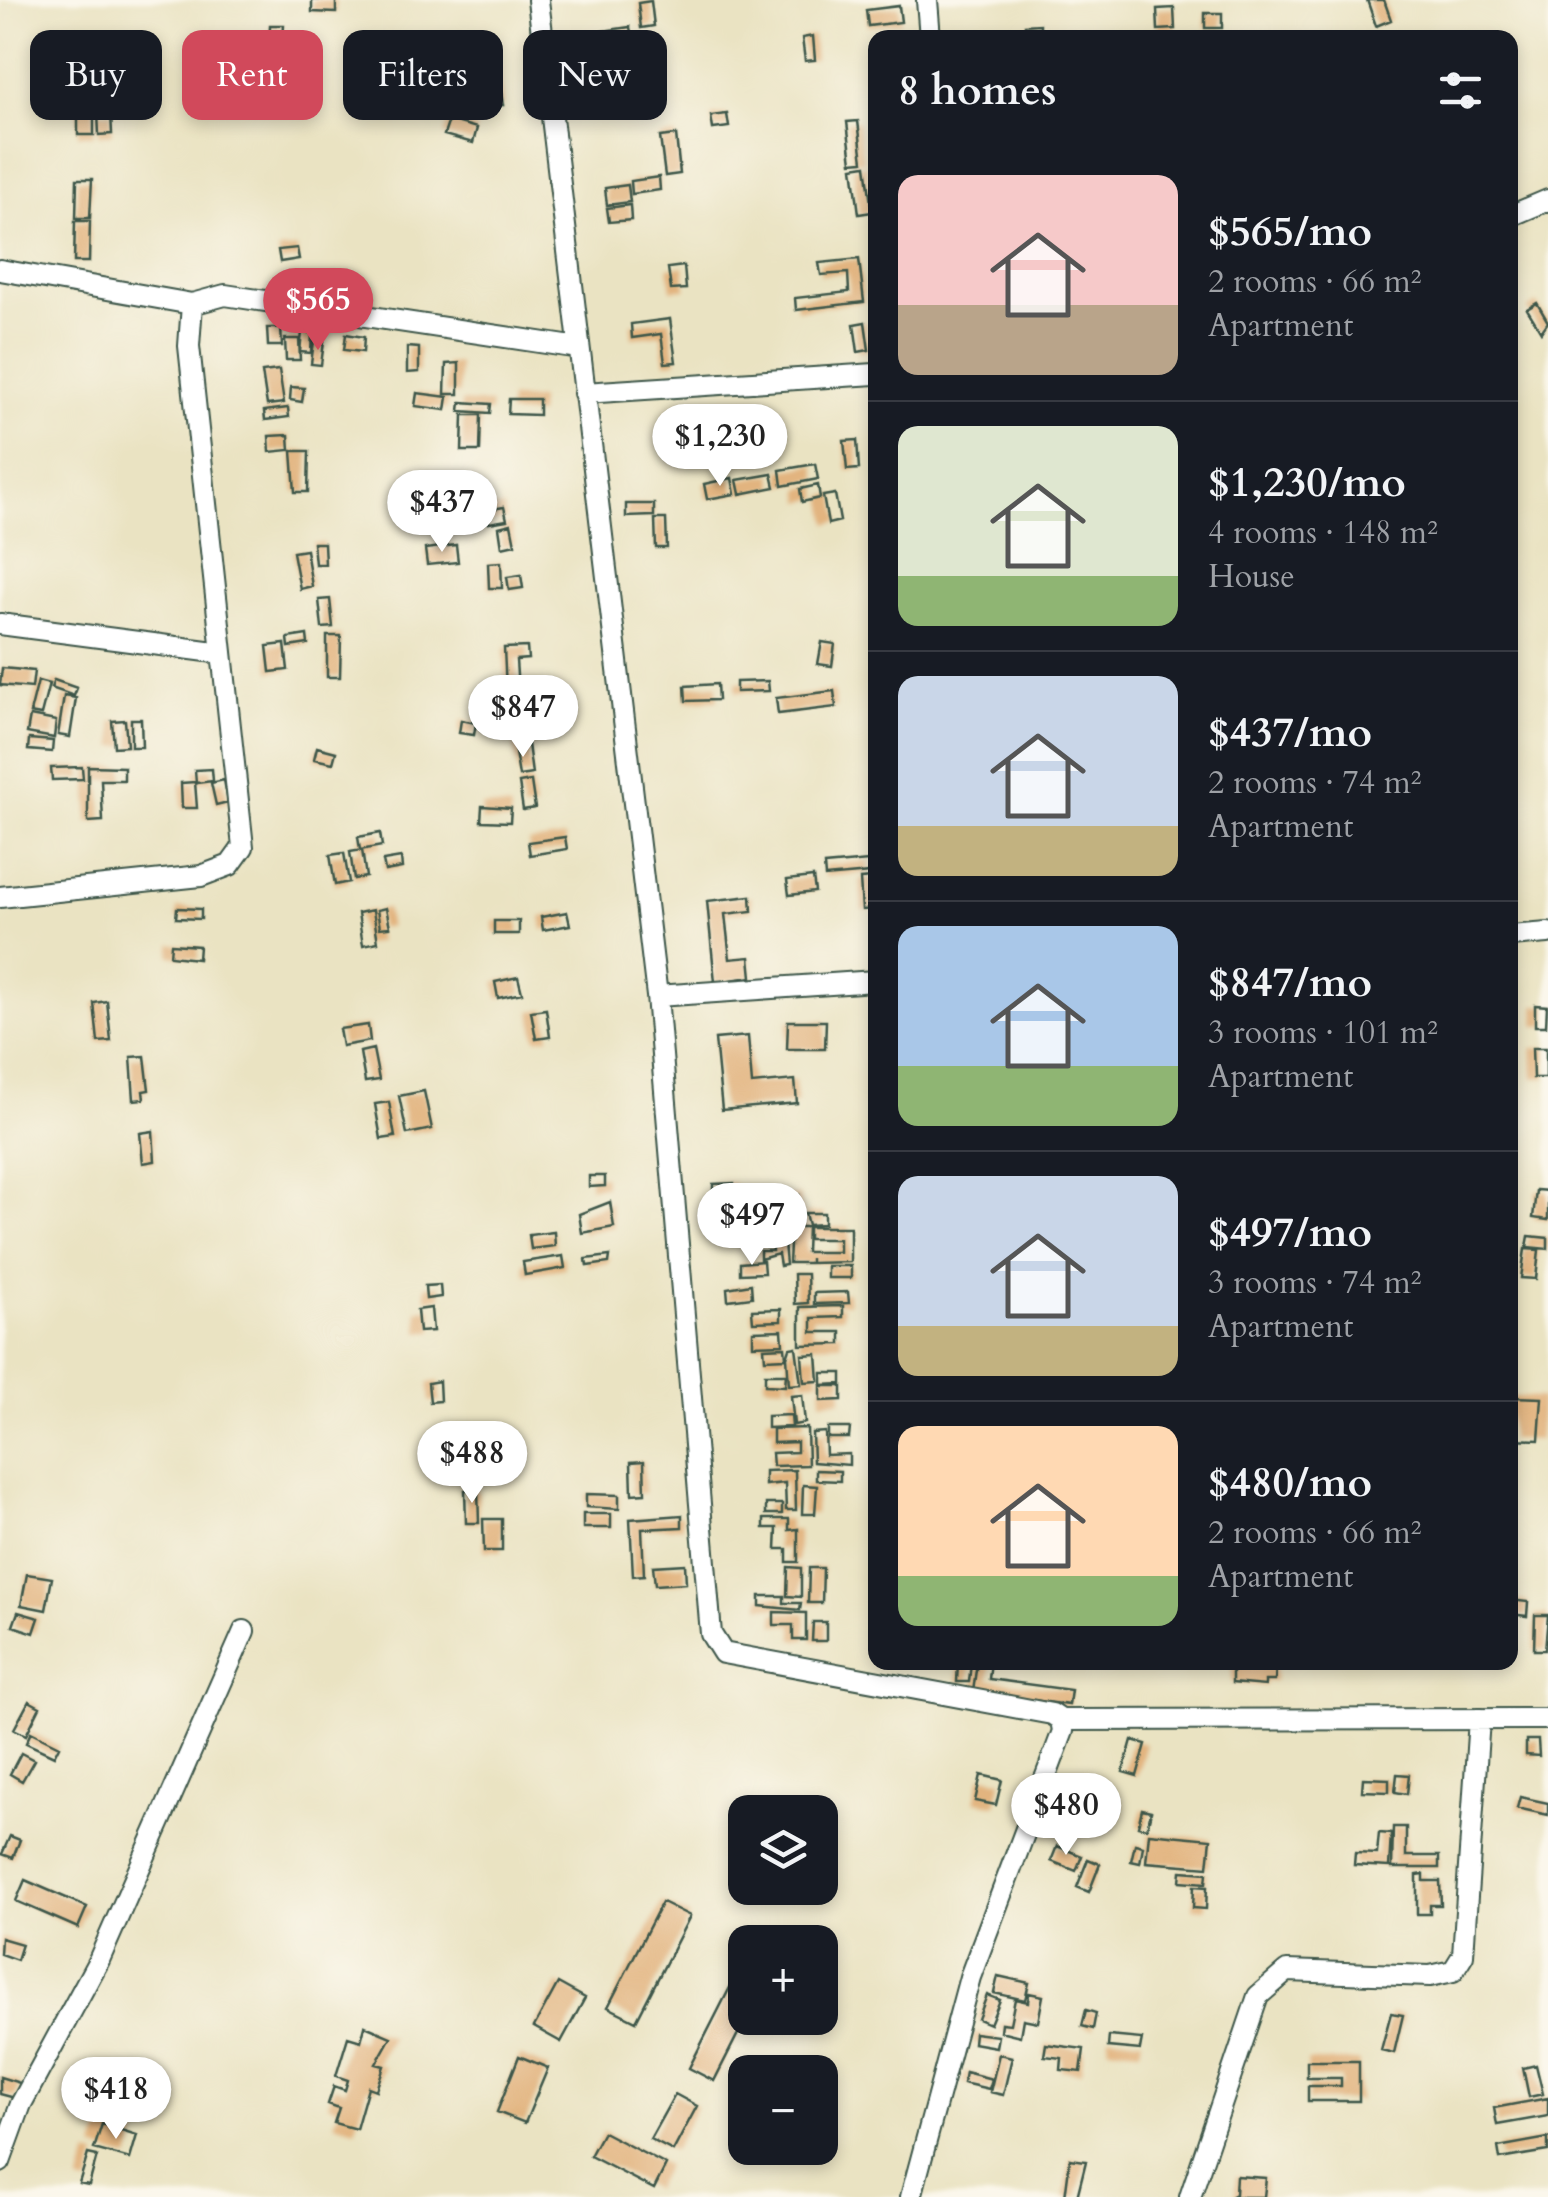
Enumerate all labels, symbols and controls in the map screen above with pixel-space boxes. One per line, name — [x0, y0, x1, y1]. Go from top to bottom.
chip: Buy — [30, 30, 162, 120]
chip: Rent — [182, 30, 323, 120]
chip: Filters — [343, 30, 503, 120]
chip: New — [523, 30, 667, 120]
text: 8 homes — [898, 62, 1056, 119]
icon: filters — [1433, 63, 1488, 118]
text: $565/mo — [1208, 203, 1372, 260]
icon: home — [978, 215, 1098, 335]
text: 2 rooms · 66 m² — [1208, 260, 1421, 304]
pin: $565 — [259, 268, 377, 353]
text: $565 — [285, 278, 351, 322]
text: Apartment — [1208, 304, 1353, 348]
pin: $1,230 — [639, 404, 801, 489]
text: $1,230 — [674, 414, 766, 458]
text: $1,230/mo — [1208, 454, 1406, 511]
icon: home — [978, 466, 1098, 586]
pin: $437 — [383, 470, 501, 555]
text: $437 — [409, 480, 475, 524]
text: 4 rooms · 148 m² — [1208, 511, 1438, 555]
text: House — [1208, 555, 1295, 599]
pin: $847 — [464, 675, 582, 760]
text: $847 — [490, 685, 556, 729]
text: $437/mo — [1208, 704, 1372, 761]
icon: home — [978, 716, 1098, 836]
text: 2 rooms · 74 m² — [1208, 761, 1421, 805]
text: Apartment — [1208, 805, 1353, 849]
text: $847/mo — [1208, 954, 1372, 1011]
icon: home — [978, 966, 1098, 1086]
text: 3 rooms · 101 m² — [1208, 1011, 1438, 1055]
text: Apartment — [1208, 1055, 1353, 1099]
pin: $497 — [693, 1183, 811, 1268]
text: $497 — [719, 1193, 785, 1237]
text: $497/mo — [1208, 1204, 1372, 1261]
icon: home — [978, 1216, 1098, 1336]
text: 3 rooms · 74 m² — [1208, 1261, 1421, 1305]
text: Apartment — [1208, 1305, 1353, 1349]
pin: $488 — [413, 1421, 531, 1506]
text: $488 — [439, 1431, 505, 1475]
text: $480/mo — [1208, 1454, 1372, 1511]
icon: home — [978, 1466, 1098, 1586]
text: 2 rooms · 66 m² — [1208, 1511, 1421, 1555]
text: Apartment — [1208, 1555, 1353, 1599]
pin: $480 — [1007, 1773, 1125, 1858]
text: $480 — [1033, 1783, 1099, 1827]
map controls — [728, 1795, 838, 2165]
button: layers — [728, 1795, 838, 1905]
button: + — [728, 1925, 838, 2035]
button: − — [728, 2055, 838, 2165]
pin: $418 — [57, 2057, 175, 2142]
text: $418 — [83, 2067, 149, 2111]

